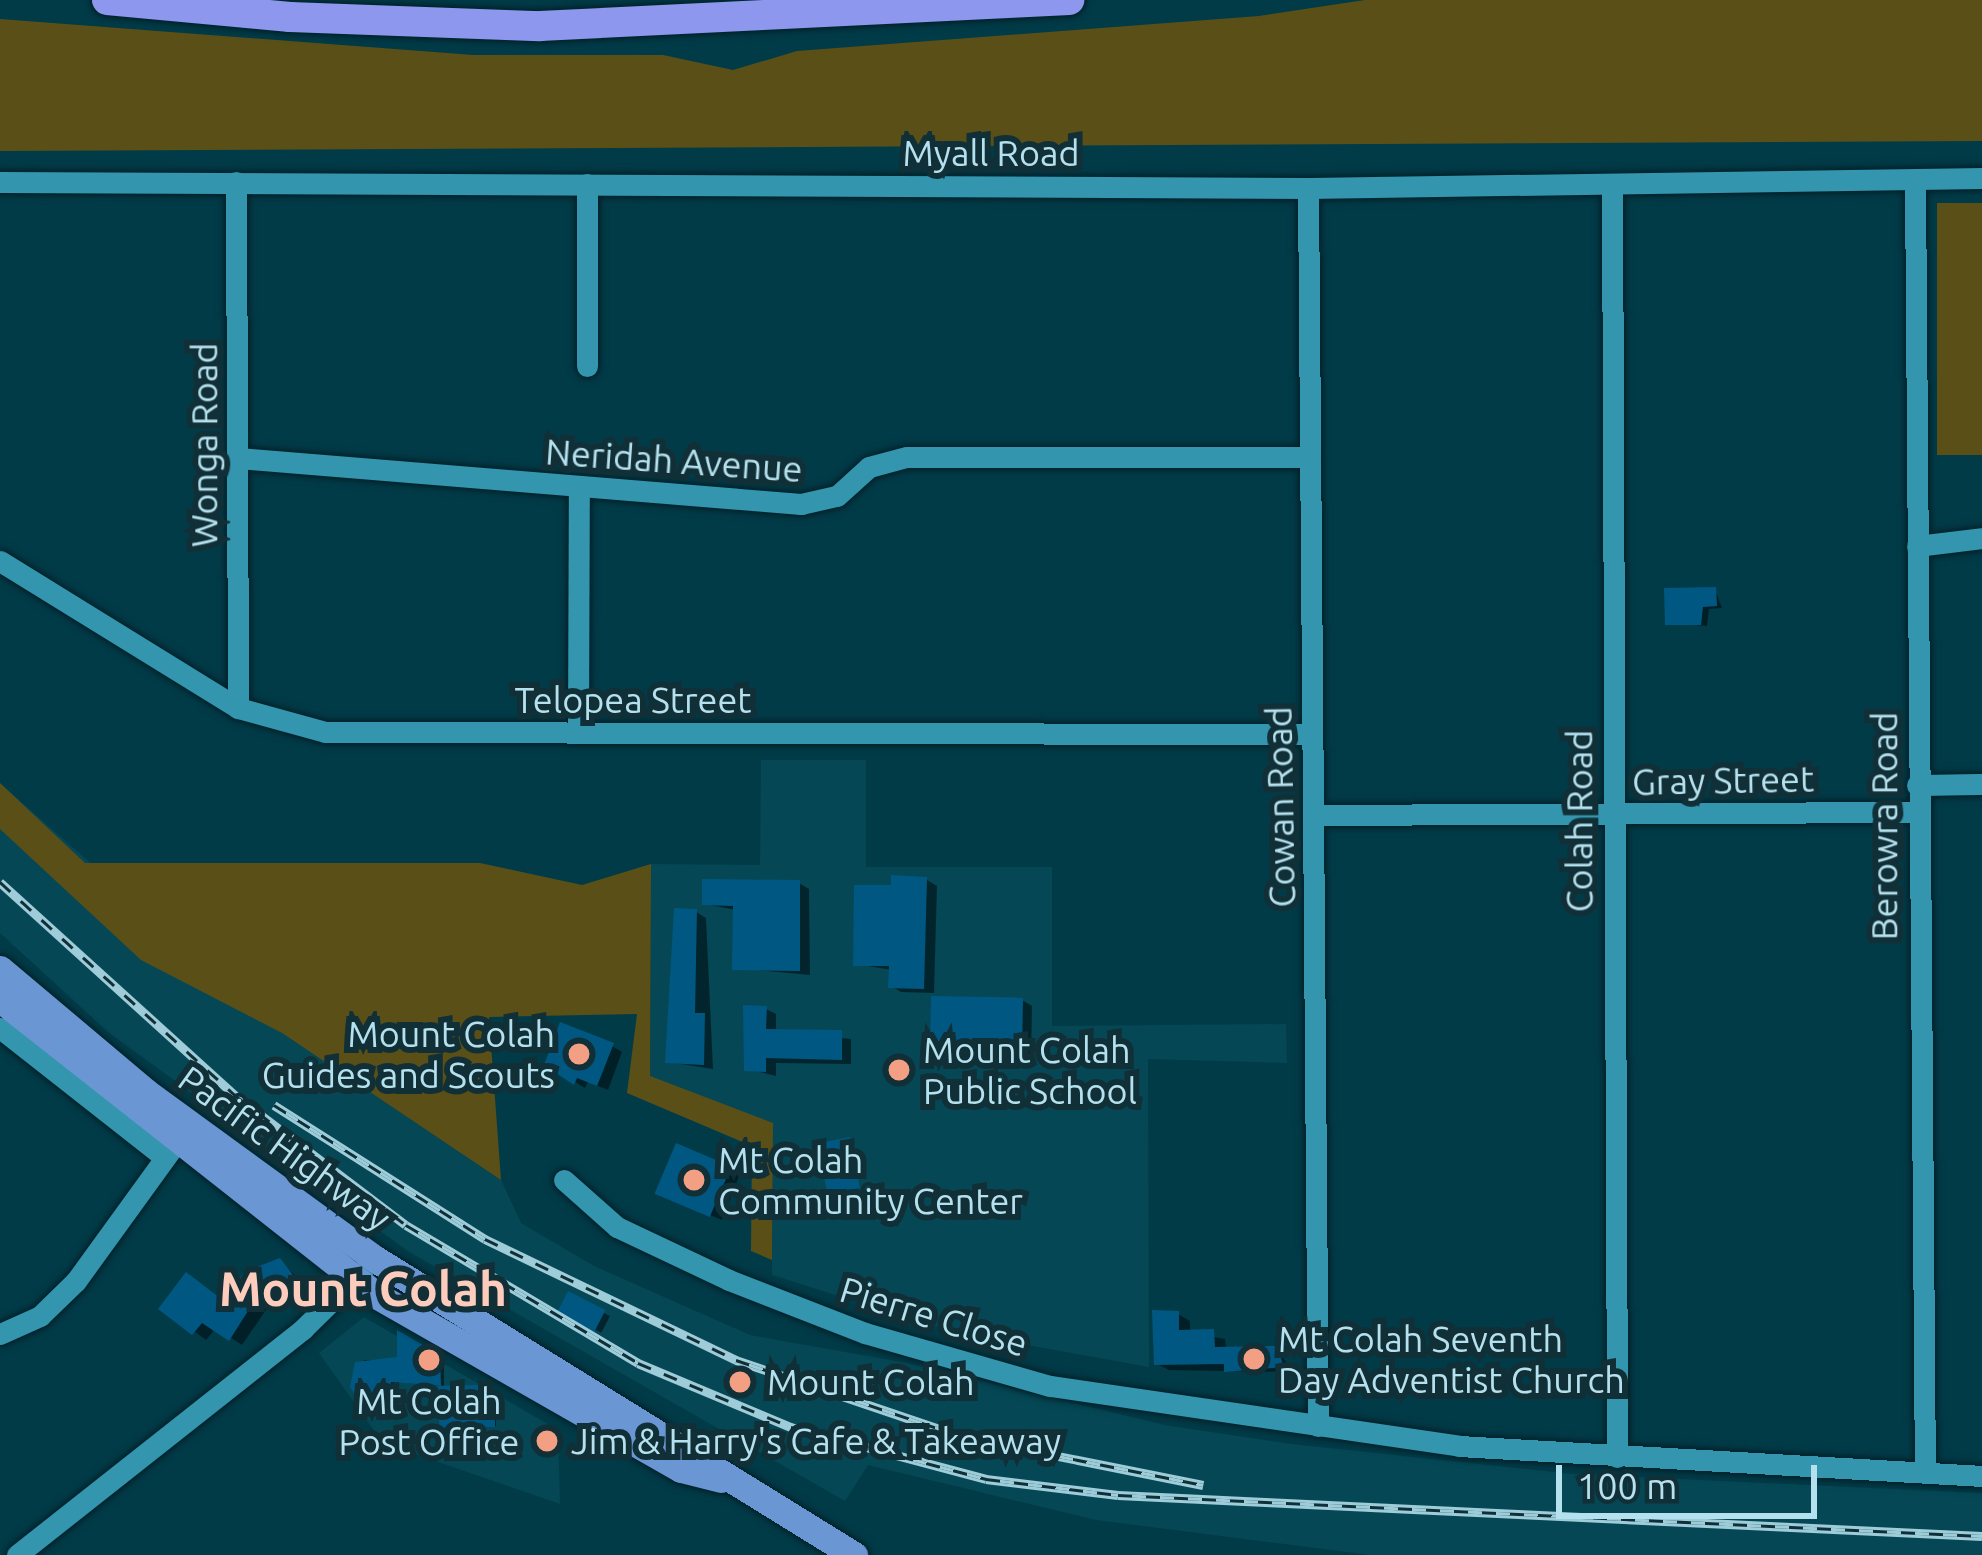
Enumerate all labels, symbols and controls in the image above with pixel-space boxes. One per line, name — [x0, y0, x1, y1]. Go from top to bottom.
street label: Myall Road — [902, 131, 1080, 175]
street label: Wonga Road — [182, 343, 226, 547]
street label: Neridah Avenue — [544, 429, 804, 491]
street label: Telopea Street — [515, 678, 751, 722]
street label: Cowan Road — [1257, 706, 1303, 908]
street label: Berowra Road — [1862, 712, 1906, 940]
street label: Colah Road — [1557, 730, 1601, 912]
street label: Gray Street — [1632, 757, 1814, 803]
place label: Mount Colah Guides and Scouts — [262, 1011, 555, 1096]
place label: Mount Colah Public School — [923, 1027, 1137, 1112]
marker: Mount Colah Guides and Scouts — [566, 1041, 592, 1067]
street label: Pacific Highway — [171, 1057, 399, 1239]
marker: Mount Colah Public School — [886, 1057, 912, 1083]
place label: Mt Colah Community Center — [718, 1137, 1023, 1222]
marker: Mt Colah Community Center — [681, 1167, 707, 1193]
district label: Mount Colah — [219, 1260, 507, 1318]
street label: Pierre Close — [835, 1267, 1033, 1365]
place label: Mt Colah Seventh Day Adventist Church — [1278, 1316, 1625, 1401]
marker: Mt Colah Seventh Day Adventist Church — [1241, 1346, 1267, 1372]
marker: Mt Colah Post Office — [416, 1347, 442, 1373]
place label: Mount Colah — [767, 1360, 975, 1404]
marker: Mount Colah — [724, 1366, 756, 1398]
place label: Mt Colah Post Office — [339, 1378, 519, 1463]
place label: Jim & Harry's Cafe & Takeaway — [571, 1419, 1061, 1463]
marker: Jim & Harry's Cafe & Takeaway — [534, 1428, 560, 1454]
scale bar — [1562, 1441, 1823, 1515]
text: 100 m — [1577, 1465, 1677, 1506]

